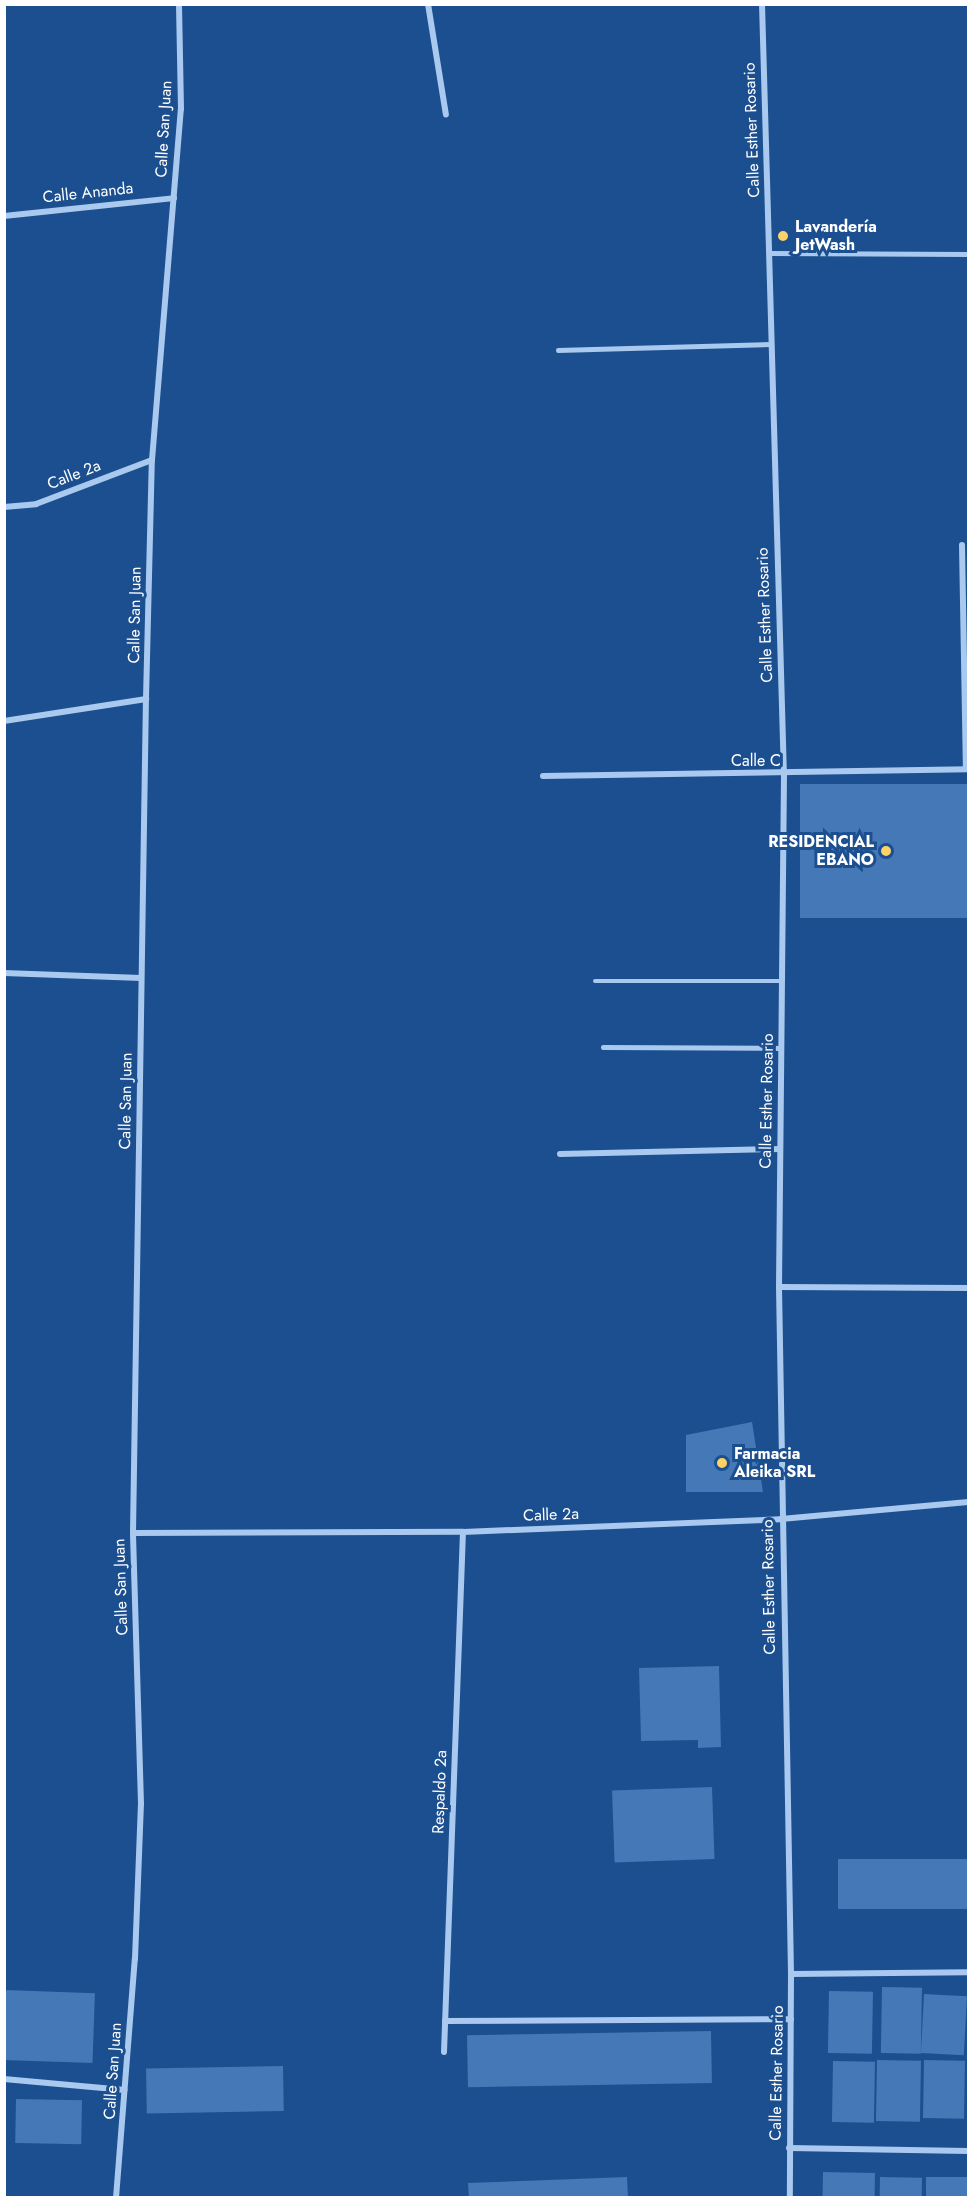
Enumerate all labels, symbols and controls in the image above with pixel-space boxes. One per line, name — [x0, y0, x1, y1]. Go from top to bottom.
street label: Calle Esther Rosario — [740, 62, 764, 198]
street label: Calle San Juan — [152, 80, 176, 178]
street label: Calle Ananda — [42, 179, 134, 207]
place label: Lavandería JetWash — [795, 217, 877, 255]
marker: Lavandería JetWash — [776, 229, 790, 243]
street label: Calle 2a — [44, 456, 104, 494]
street label: Calle Esther Rosario — [753, 547, 777, 683]
street label: Calle San Juan — [125, 566, 145, 664]
street label: Calle C — [731, 751, 781, 771]
place label: RESIDENCIAL EBANO — [768, 832, 874, 870]
marker: RESIDENCIAL EBANO — [879, 844, 893, 858]
street label: Calle Esther Rosario — [756, 1033, 778, 1169]
street label: Calle San Juan — [116, 1052, 136, 1150]
place label: Farmacia Aleika SRL — [734, 1444, 815, 1482]
marker: Farmacia Aleika SRL — [715, 1456, 729, 1470]
street label: Calle 2a — [523, 1504, 579, 1526]
street label: Calle Esther Rosario — [758, 1519, 780, 1655]
street label: Calle San Juan — [110, 1538, 132, 1636]
street label: Respaldo 2a — [429, 1750, 451, 1834]
street label: Calle Esther Rosario — [766, 2005, 788, 2141]
street label: Calle San Juan — [100, 2022, 126, 2120]

